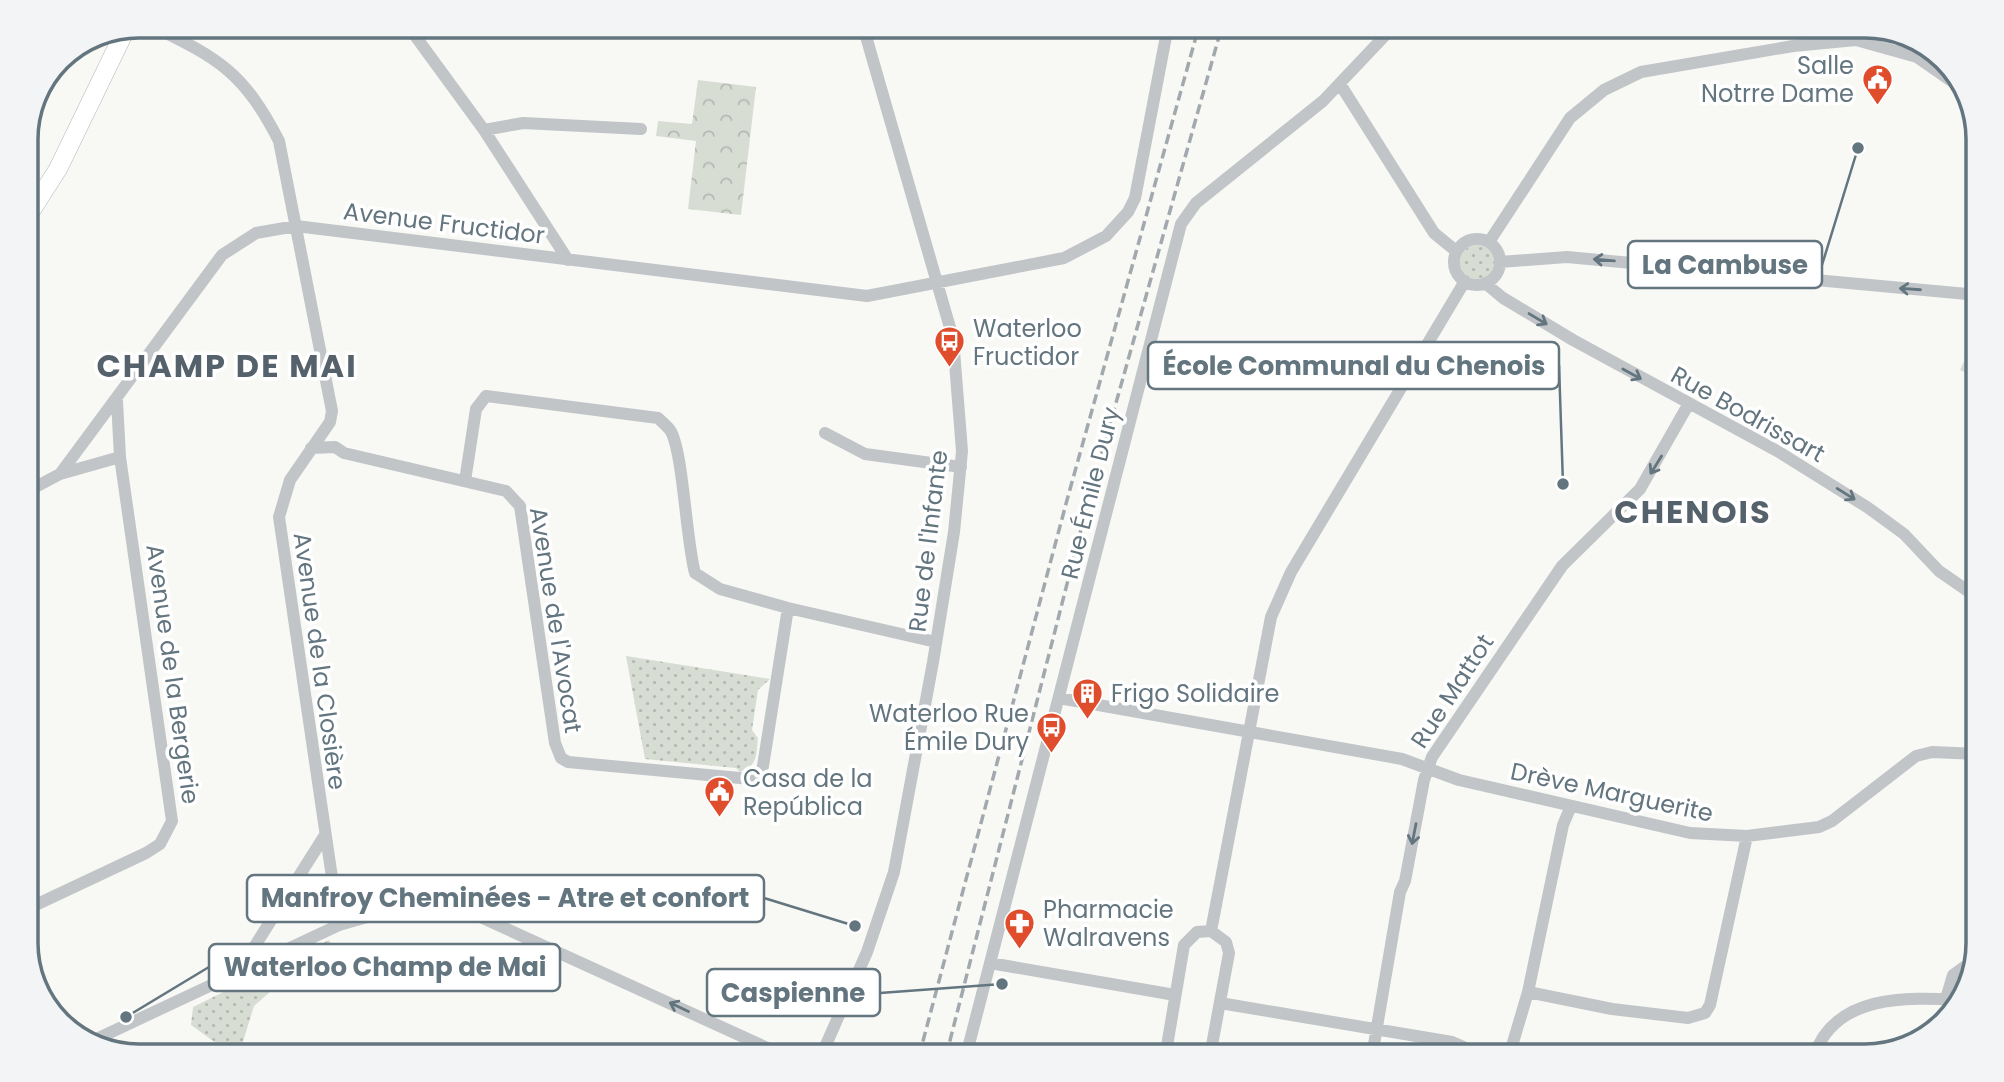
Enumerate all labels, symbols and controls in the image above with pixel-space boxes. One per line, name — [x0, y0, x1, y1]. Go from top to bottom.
place label: Salle Notrre Dame — [1701, 49, 1854, 110]
public building icon: Salle Notrre Dame — [1860, 62, 1894, 106]
street label: Avenue Fructidor — [341, 194, 547, 252]
callout: La Cambuse — [1628, 241, 1822, 288]
text: La Cambuse — [1642, 247, 1808, 283]
one-way arrow — [1593, 253, 1616, 266]
one-way arrow — [1899, 282, 1921, 295]
place label: Waterloo Fructidor — [973, 312, 1082, 373]
one-way arrow — [1528, 312, 1548, 326]
bus stop icon: Waterloo Fructidor — [933, 325, 967, 369]
callout: École Communal du Chenois — [1148, 342, 1559, 389]
district label: CHAMP DE MAI — [96, 343, 358, 388]
text: École Communal du Chenois — [1162, 348, 1546, 384]
street label: Rue Bodrissart — [1665, 358, 1831, 470]
one-way arrow — [1622, 367, 1642, 381]
street label: Rue Émile Dury — [1053, 403, 1127, 582]
street label: Rue de l'Infante — [900, 448, 956, 634]
one-way arrow — [1648, 454, 1662, 474]
one-way arrow — [1835, 487, 1855, 501]
district label: CHENOIS — [1614, 489, 1772, 534]
street label: Avenue de l'Avocat — [522, 505, 590, 735]
street label: Avenue de la Closière — [286, 530, 354, 792]
street label: Avenue de la Bergerie — [138, 542, 208, 806]
street label: Rue Mattot — [1403, 628, 1501, 754]
building icon: Frigo Solidaire — [1071, 676, 1105, 720]
place label: Frigo Solidaire — [1111, 677, 1279, 710]
place label: Waterloo Rue Émile Dury — [869, 697, 1029, 758]
bus stop icon: Waterloo Rue Émile Dury — [1035, 710, 1069, 754]
street label: Drève Marguerite — [1508, 754, 1716, 830]
place label: Casa de la República — [743, 762, 873, 823]
public building icon: Casa de la República — [703, 775, 737, 819]
one-way arrow — [1407, 822, 1420, 845]
callout: Manfroy Cheminées - Atre et confort — [247, 875, 764, 922]
text: Manfroy Cheminées - Atre et confort — [261, 880, 749, 916]
place label: Pharmacie Walravens — [1043, 893, 1174, 954]
pharmacy icon: Pharmacie Walravens — [1003, 906, 1037, 950]
callout: Waterloo Champ de Mai — [209, 944, 560, 991]
text: Waterloo Champ de Mai — [223, 949, 547, 985]
callout: Caspienne — [707, 969, 880, 1016]
text: Caspienne — [721, 975, 865, 1011]
one-way arrow — [668, 1000, 690, 1013]

